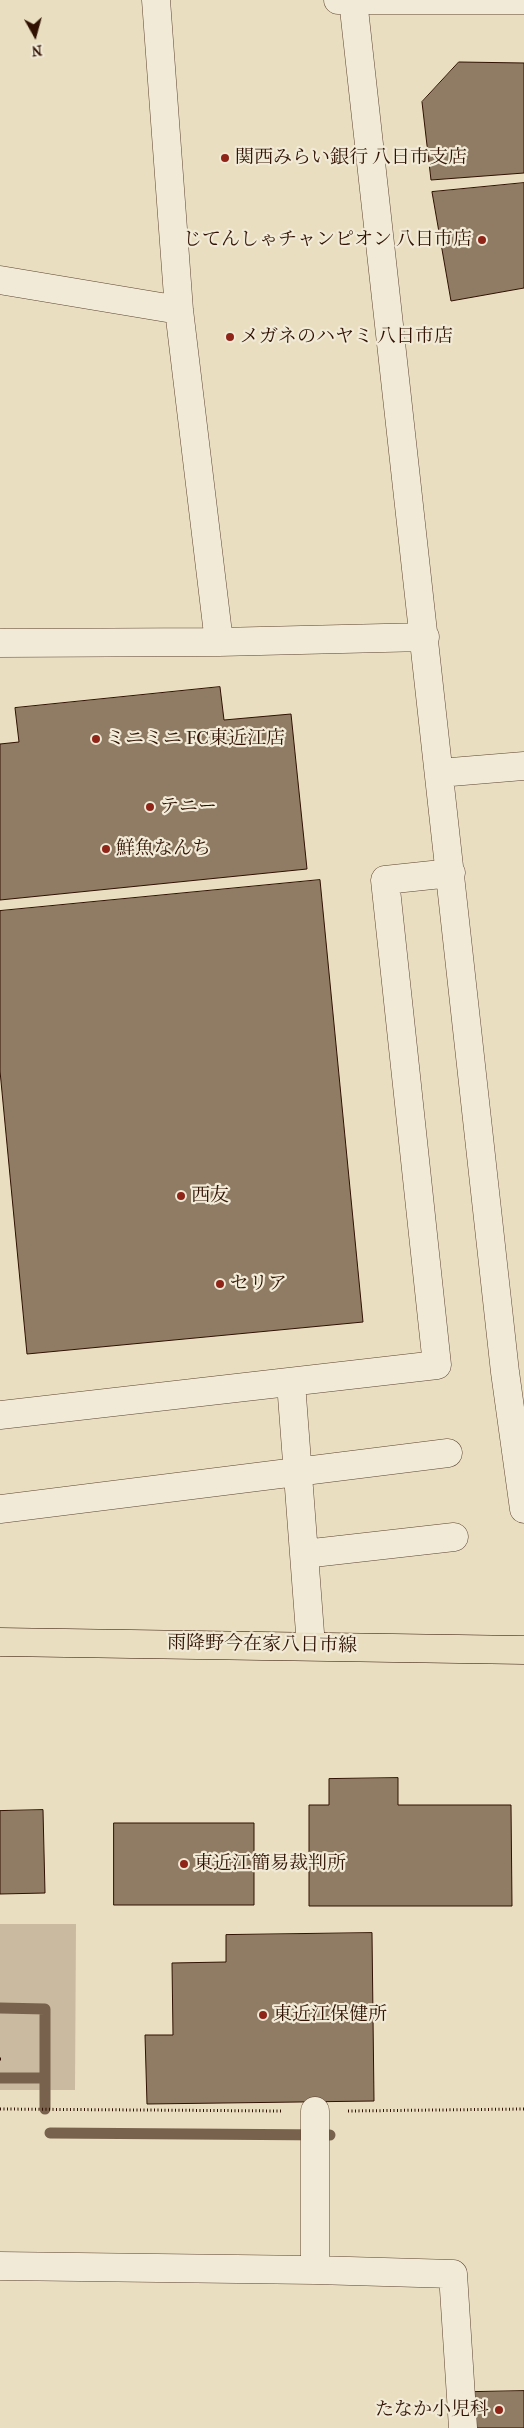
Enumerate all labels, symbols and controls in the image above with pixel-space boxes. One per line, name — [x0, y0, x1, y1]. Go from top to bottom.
north arrow — [10, 10, 60, 60]
text: N — [31, 41, 43, 59]
place label: 関西みらい銀行 八日市支店 — [235, 147, 467, 169]
marker: 関西みらい銀行 八日市支店 — [219, 152, 231, 164]
place label: じてんしゃチャンピオン 八日市店 — [183, 229, 472, 251]
marker: じてんしゃチャンピオン 八日市店 — [476, 234, 488, 246]
place label: メガネのハヤミ 八日市店 — [240, 326, 453, 348]
marker: メガネのハヤミ 八日市店 — [224, 331, 236, 343]
place label: ミニミニ FC東近江店 — [106, 728, 285, 750]
marker: ミニミニ FC東近江店 — [90, 733, 102, 745]
place label: テニー — [160, 796, 217, 818]
marker: テニー — [144, 801, 156, 813]
place label: 鮮魚なんち — [116, 838, 211, 860]
marker: 鮮魚なんち — [100, 843, 112, 855]
place label: 西友 — [191, 1185, 229, 1207]
marker: 西友 — [175, 1190, 187, 1202]
place label: セリア — [230, 1273, 287, 1295]
marker: セリア — [214, 1278, 226, 1290]
street label: 雨降野今在家八日市線 — [167, 1632, 357, 1658]
place label: 東近江簡易裁判所 — [194, 1853, 346, 1875]
marker: 東近江簡易裁判所 — [178, 1858, 190, 1870]
place label: 東近江保健所 — [273, 2004, 387, 2026]
marker: 東近江保健所 — [257, 2009, 269, 2021]
place label: たなか小児科 — [375, 2399, 489, 2421]
marker: たなか小児科 — [493, 2404, 505, 2416]

